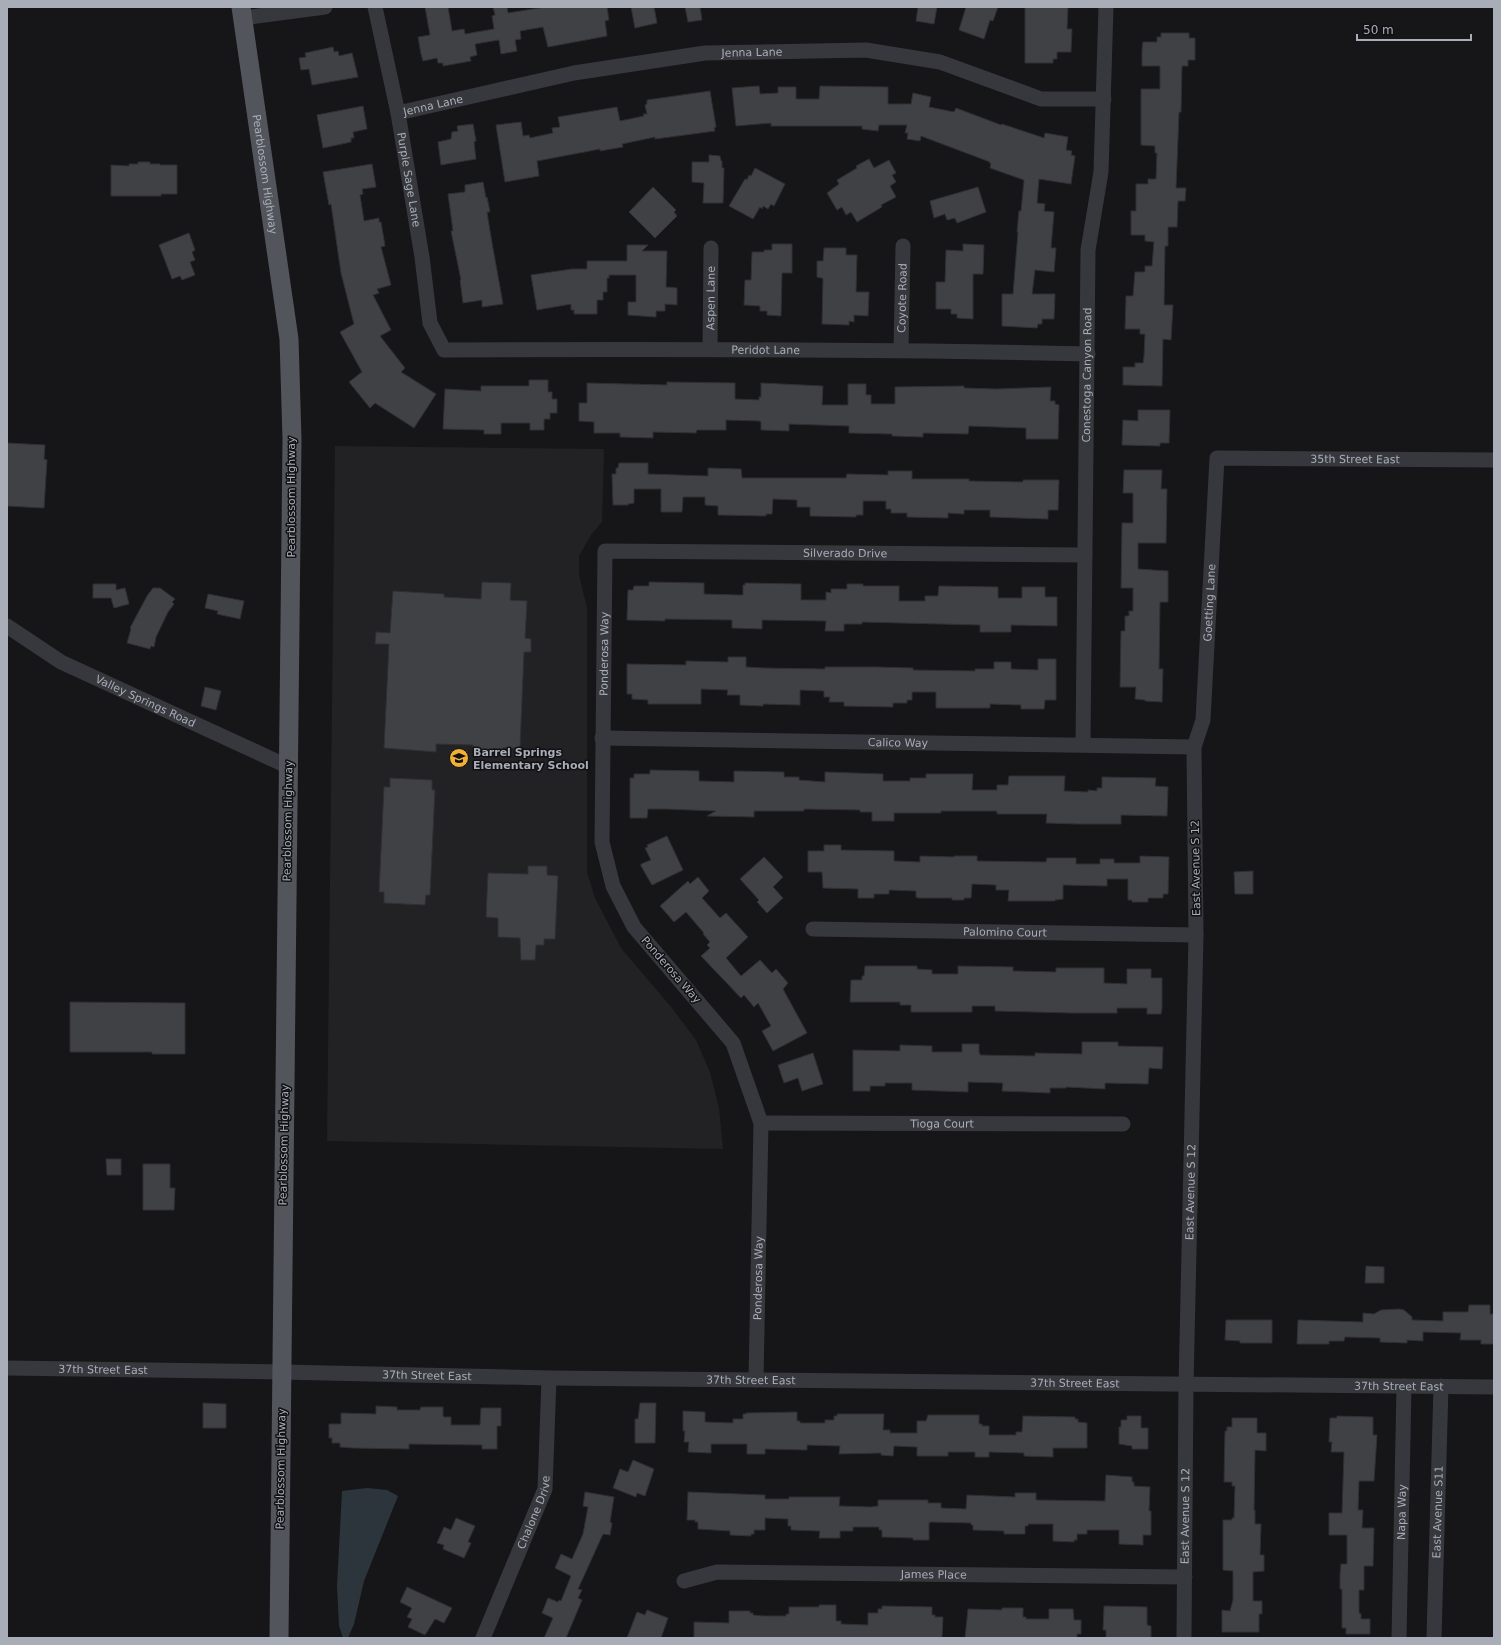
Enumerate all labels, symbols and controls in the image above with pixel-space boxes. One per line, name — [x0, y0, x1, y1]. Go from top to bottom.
scale bar — [1357, 16, 1471, 42]
text: 50 m — [1363, 23, 1394, 37]
street label: Jenna Lane — [720, 45, 783, 59]
street label: Jenna Lane — [401, 92, 464, 118]
street label: Pearblossom Highway — [250, 113, 280, 236]
street label: Purple Sage Lane — [395, 131, 423, 228]
street label: Coyote Road — [895, 263, 909, 333]
street label: Aspen Lane — [704, 266, 717, 330]
street label: Conestoga Canyon Road — [1080, 307, 1094, 443]
street label: Peridot Lane — [731, 343, 800, 356]
street label: Pearblossom Highway — [285, 436, 298, 557]
street label: 35th Street East — [1310, 452, 1401, 466]
street label: Silverado Drive — [803, 546, 888, 560]
street label: Goetting Lane — [1201, 563, 1218, 642]
street label: Ponderosa Way — [597, 611, 611, 696]
street label: Valley Springs Road — [93, 672, 198, 730]
street label: Calico Way — [868, 736, 929, 749]
place label: Barrel Springs Elementary School — [473, 746, 589, 772]
school or university icon: Barrel Springs Elementary School — [448, 747, 470, 769]
street label: Pearblossom Highway — [280, 760, 296, 882]
street label: East Avenue S 12 — [1189, 820, 1203, 916]
street label: Palomino Court — [963, 925, 1048, 939]
street label: Ponderosa Way — [639, 934, 704, 1006]
street label: Pearblossom Highway — [276, 1084, 292, 1206]
street label: Tioga Court — [909, 1117, 975, 1130]
street label: East Avenue S 12 — [1183, 1144, 1198, 1240]
street label: Ponderosa Way — [751, 1235, 765, 1320]
street label: 37th Street East — [58, 1362, 149, 1377]
street label: 37th Street East — [382, 1368, 473, 1383]
street label: 37th Street East — [706, 1373, 796, 1387]
street label: 37th Street East — [1030, 1376, 1120, 1390]
street label: 37th Street East — [1354, 1379, 1444, 1393]
street label: Pearblossom Highway — [273, 1408, 289, 1530]
street label: East Avenue S11 — [1430, 1466, 1445, 1559]
street label: East Avenue S 12 — [1178, 1468, 1192, 1564]
street label: Chalone Drive — [514, 1475, 552, 1551]
street label: Napa Way — [1394, 1484, 1409, 1540]
street label: James Place — [900, 1567, 967, 1581]

